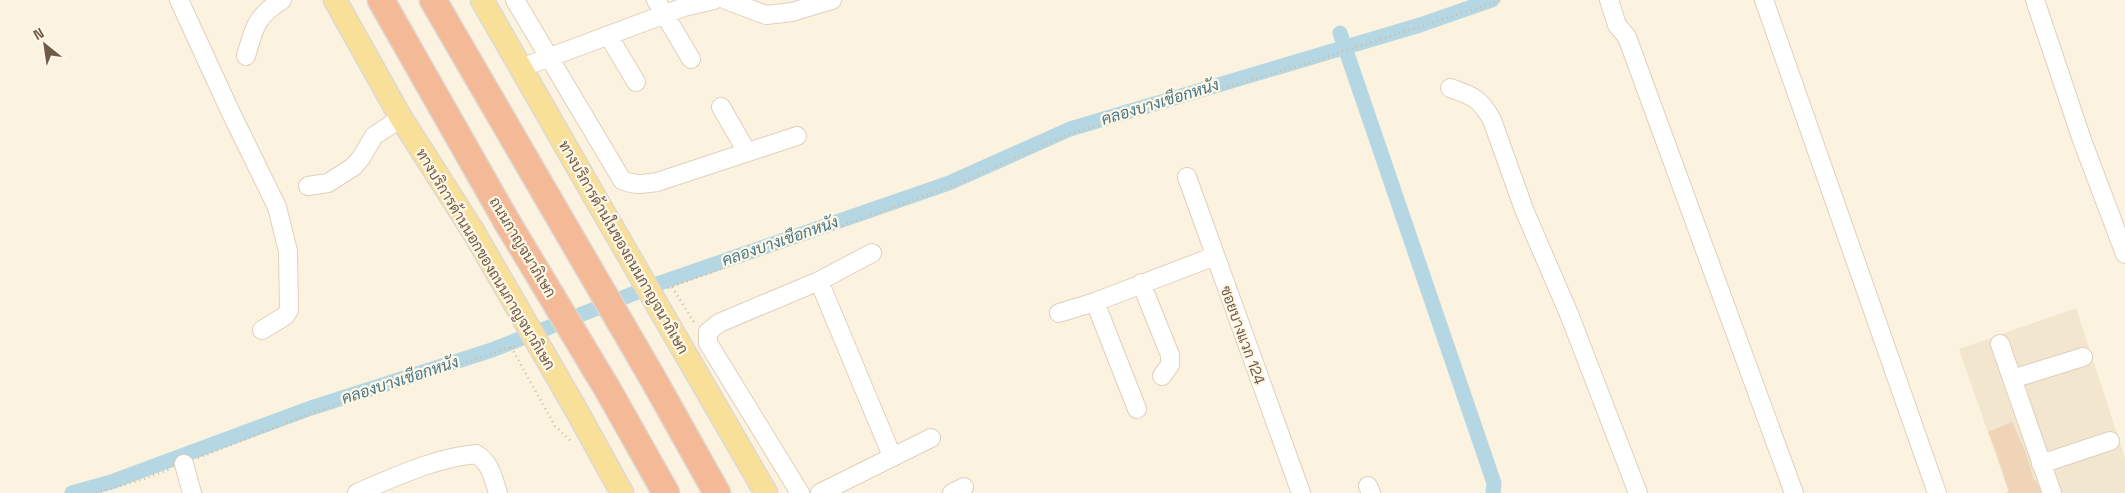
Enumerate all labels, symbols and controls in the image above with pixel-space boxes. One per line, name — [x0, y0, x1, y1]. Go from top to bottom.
north arrow — [20, 20, 70, 70]
text: N — [30, 24, 47, 44]
water label: คลองบางเชือกหนัง — [1098, 73, 1221, 130]
street label: ทางบริการด้านในของถนนกาญจนาภิเษก — [555, 137, 693, 357]
street label: ทางบริการด้านนอกของถนนกาญจนาภิเษก — [412, 145, 560, 373]
street label: ถนนกาญจนาภิเษก — [485, 193, 561, 301]
water label: คลองบางเชือกหนัง — [719, 210, 841, 271]
street label: ซอยบางแวก 124 — [1216, 283, 1270, 387]
water label: คลองบางเชือกหนัง — [339, 350, 461, 409]

